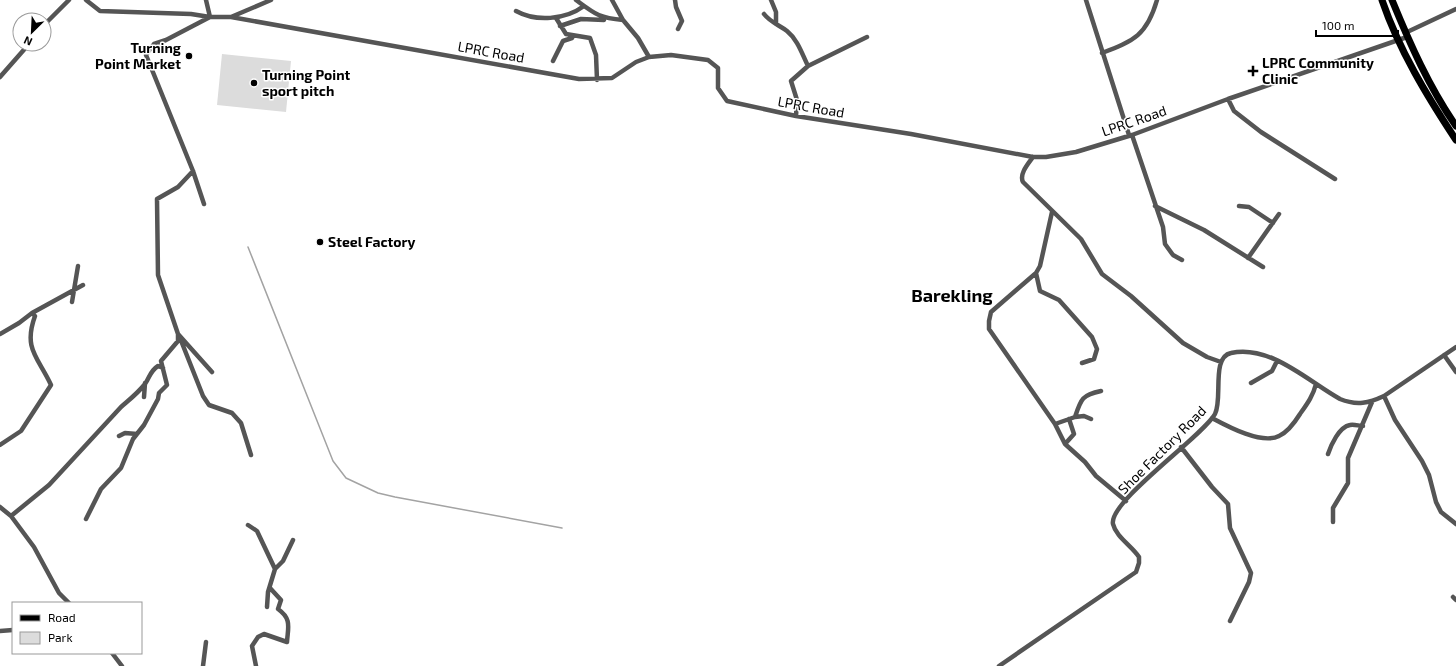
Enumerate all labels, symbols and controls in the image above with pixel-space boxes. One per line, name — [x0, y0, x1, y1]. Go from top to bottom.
north arrow — [12, 12, 52, 52]
scale bar — [1316, 12, 1398, 38]
text: 100 m — [1322, 18, 1354, 32]
text: N — [21, 34, 34, 49]
street label: LPRC Road — [456, 37, 526, 66]
place label: Turning Point Market — [95, 39, 181, 72]
marker: Turning Point Market — [184, 51, 194, 61]
place label: LPRC Community Clinic — [1262, 54, 1374, 87]
marker: LPRC Community Clinic — [1247, 65, 1259, 77]
place label: Turning Point sport pitch — [262, 66, 351, 99]
marker: Turning Point sport pitch — [249, 78, 259, 88]
street label: LPRC Road — [776, 92, 846, 121]
street label: LPRC Road — [1099, 102, 1168, 140]
place label: Steel Factory — [328, 233, 416, 250]
marker: Steel Factory — [315, 237, 325, 247]
district label: Barekling — [911, 284, 993, 306]
street label: Shoe Factory Road — [1114, 402, 1209, 497]
legend — [12, 602, 142, 654]
text: Road — [48, 610, 76, 624]
text: Park — [48, 630, 73, 644]

